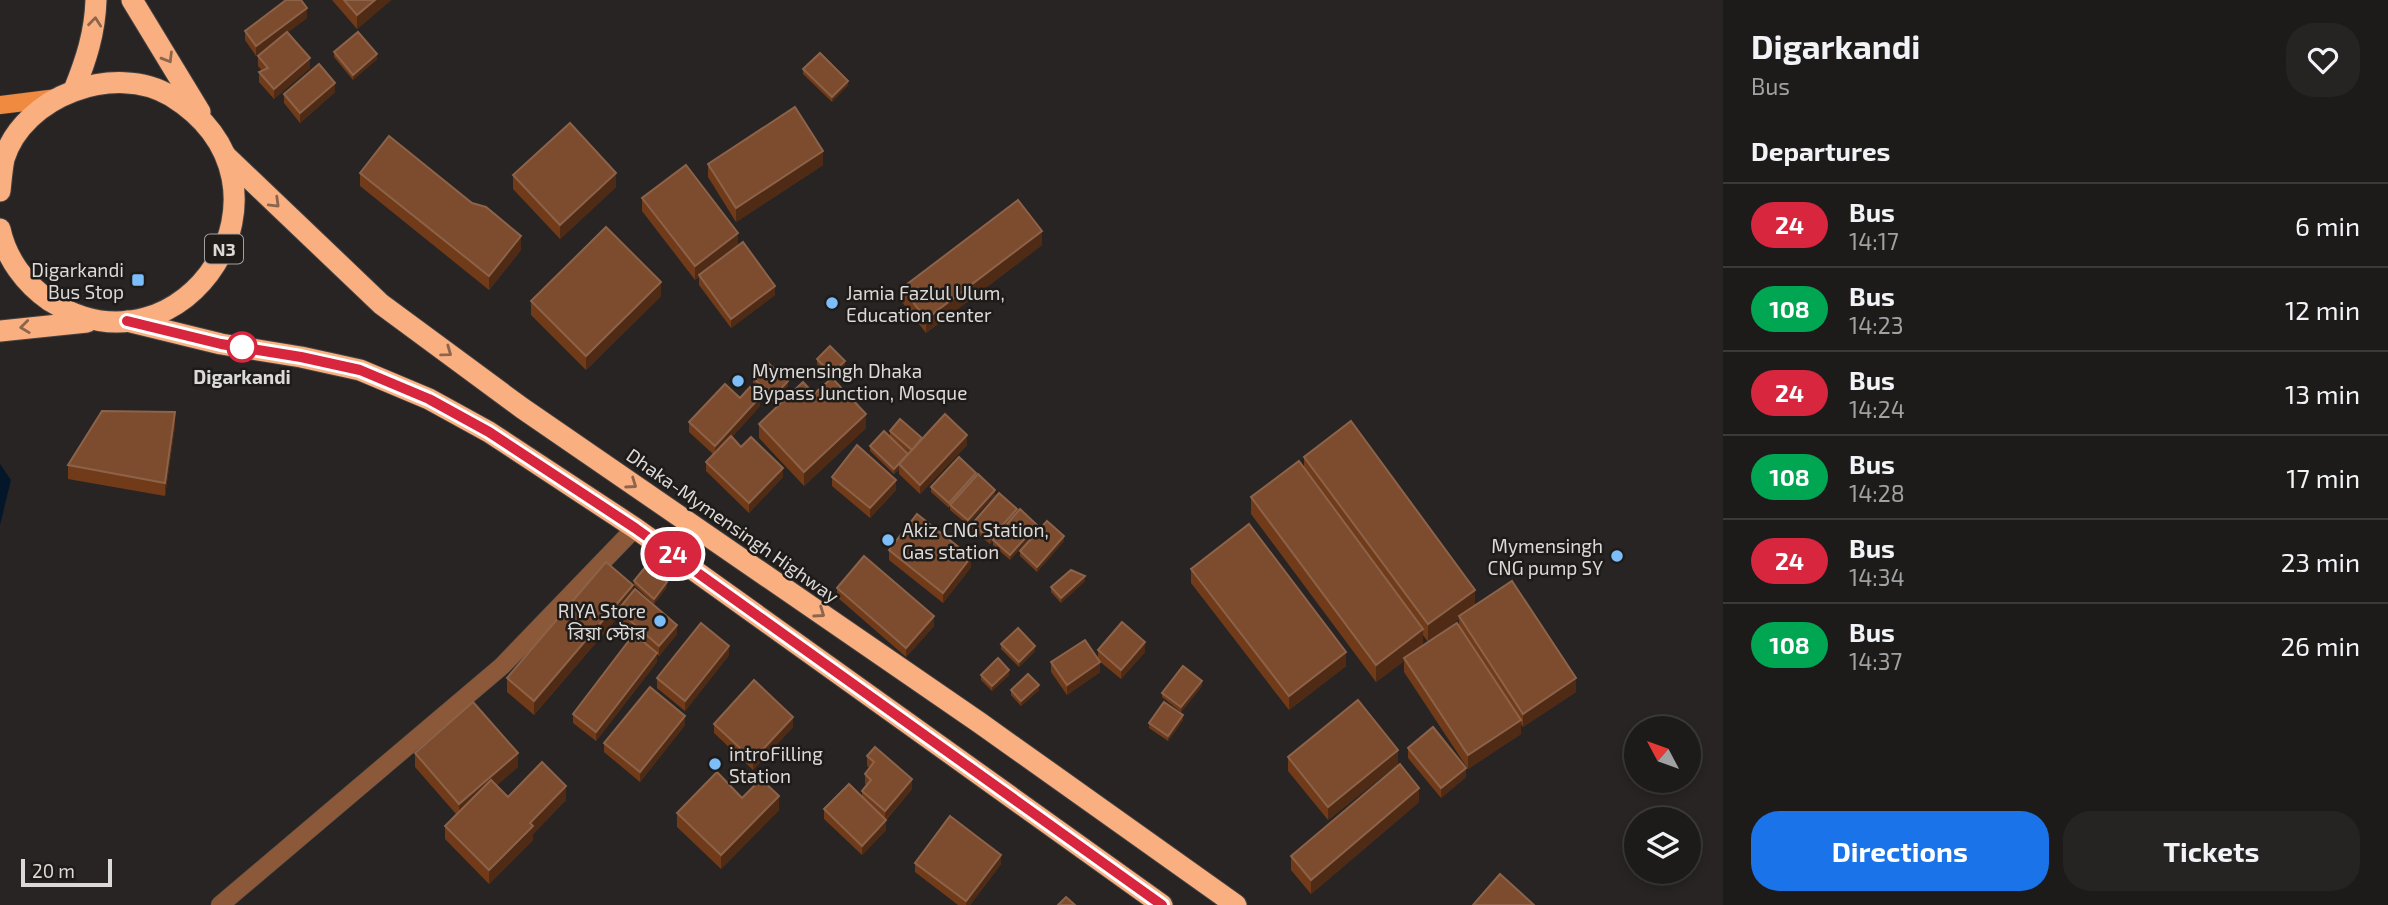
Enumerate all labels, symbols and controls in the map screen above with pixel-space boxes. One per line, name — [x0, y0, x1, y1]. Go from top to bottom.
one-way arrow — [87, 16, 102, 28]
button: heart — [2286, 23, 2360, 97]
text: Digarkandi — [1751, 26, 1920, 66]
one-way arrow — [159, 51, 172, 64]
text: Bus — [1751, 72, 1790, 100]
text: Departures — [1751, 135, 1890, 166]
one-way arrow — [267, 195, 280, 208]
text: Bus — [1849, 196, 1895, 227]
text: 24 — [1775, 210, 1804, 239]
text: 6 min — [2295, 210, 2360, 241]
text: 14:17 — [1849, 227, 1899, 255]
road number: N3 — [205, 234, 243, 264]
place label: Digarkandi Bus Stop — [31, 258, 124, 303]
marker: Digarkandi Bus Stop — [130, 272, 146, 288]
text: Bus — [1849, 280, 1895, 311]
place label: Jamia Fazlul Ulum, Education center — [846, 281, 1005, 326]
text: 108 — [1769, 294, 1810, 323]
text: 12 min — [2285, 294, 2360, 325]
marker: Jamia Fazlul Ulum, Education center — [824, 295, 840, 311]
text: 14:23 — [1849, 311, 1903, 339]
one-way arrow — [20, 320, 31, 335]
marker: Digarkandi — [227, 332, 257, 362]
one-way arrow — [439, 344, 452, 357]
place label: Mymensingh Dhaka Bypass Junction, Mosque — [752, 359, 967, 404]
text: Bus — [1849, 364, 1895, 395]
place label: Digarkandi — [193, 365, 291, 388]
marker: Mymensingh Dhaka Bypass Junction, Mosque — [730, 373, 746, 389]
text: 24 — [1775, 378, 1804, 407]
text: 13 min — [2285, 378, 2360, 409]
text: 14:24 — [1849, 395, 1905, 423]
street label: Dhaka-Mymensingh Highway — [622, 443, 844, 607]
text: Bus — [1849, 448, 1895, 479]
text: 108 — [1769, 462, 1810, 491]
text: 17 min — [2286, 462, 2360, 493]
one-way arrow — [624, 476, 637, 488]
text: 14:28 — [1849, 479, 1905, 507]
place label: Akiz CNG Station, Gas station — [902, 518, 1049, 563]
line badge: 24 — [642, 531, 704, 577]
marker: Akiz CNG Station, Gas station — [880, 532, 896, 548]
text: Bus — [1849, 532, 1895, 563]
place label: Mymensingh CNG pump SY — [1487, 534, 1603, 579]
text: 24 — [658, 539, 688, 568]
text: 24 — [1775, 546, 1804, 575]
text: 23 min — [2281, 546, 2360, 577]
marker: Mymensingh CNG pump SY — [1609, 548, 1625, 564]
text: 14:34 — [1849, 563, 1905, 591]
place label: RIYA Store রিয়া স্টোর — [558, 599, 647, 644]
one-way arrow — [812, 605, 825, 617]
marker: RIYA Store রিয়া স্টোর — [652, 613, 668, 629]
text: Bus — [1849, 616, 1895, 647]
text: 108 — [1769, 630, 1810, 659]
text: 26 min — [2280, 630, 2360, 661]
text: 14:37 — [1849, 647, 1902, 675]
north arrow — [1624, 716, 1701, 793]
map controls — [1624, 716, 1701, 884]
place label: introFilling Station — [729, 742, 823, 787]
marker: introFilling Station — [707, 756, 723, 772]
button: layers — [1624, 807, 1701, 884]
button: Directions — [1751, 811, 2049, 891]
button: Tickets — [2063, 811, 2360, 891]
scale bar — [21, 856, 112, 888]
text: 20 m — [32, 859, 75, 882]

